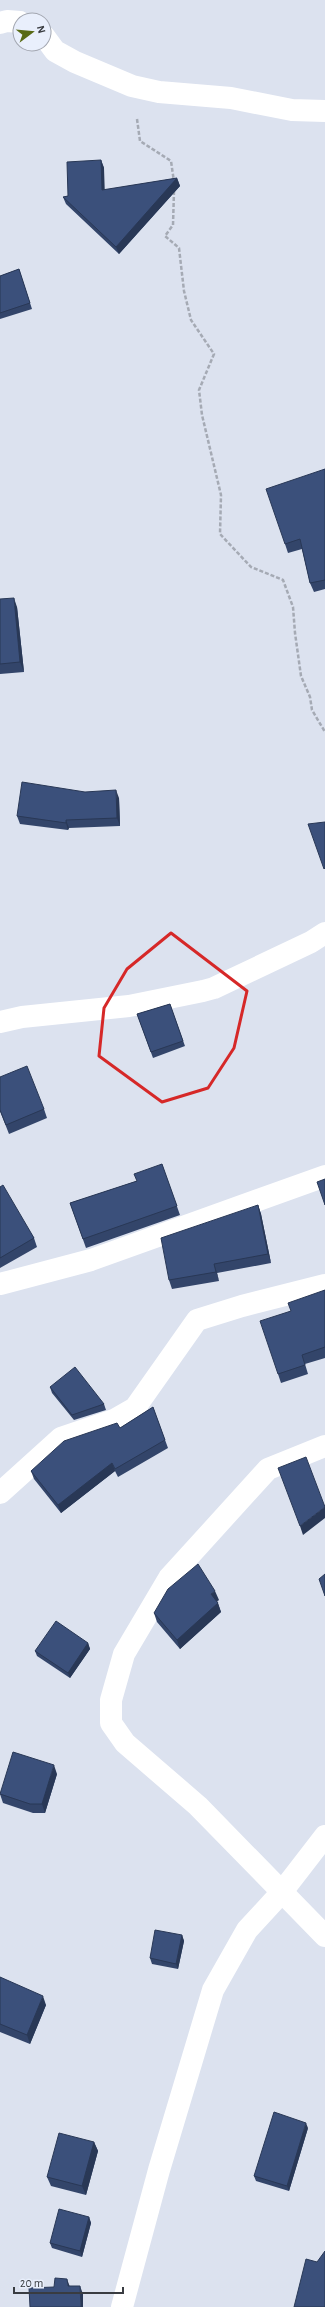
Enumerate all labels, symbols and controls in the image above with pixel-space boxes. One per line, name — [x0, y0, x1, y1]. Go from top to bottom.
north arrow — [12, 12, 52, 52]
text: N — [35, 24, 47, 35]
scale bar — [14, 2269, 123, 2295]
text: 20 m — [20, 2277, 43, 2289]

